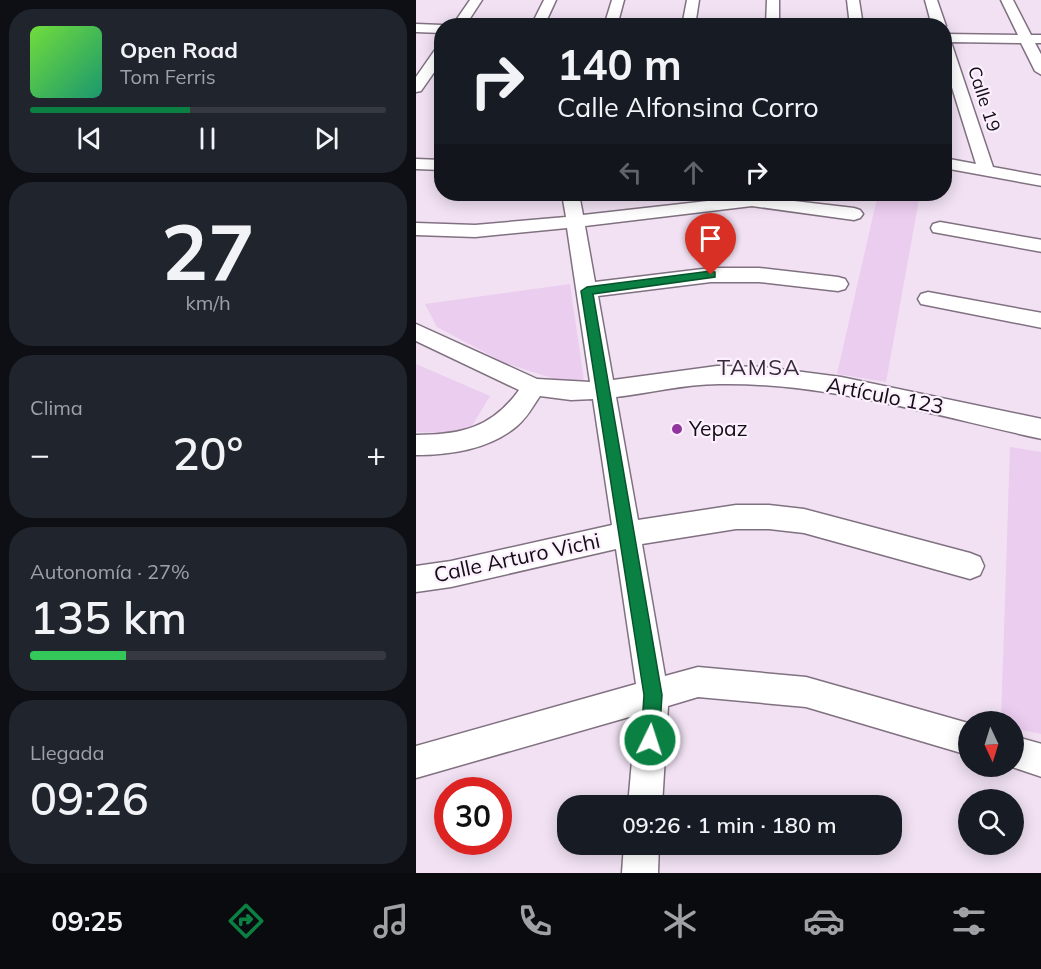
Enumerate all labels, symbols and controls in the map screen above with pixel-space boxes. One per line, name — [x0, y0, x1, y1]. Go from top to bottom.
text: Open Road — [120, 36, 238, 64]
text: 140 m — [557, 38, 682, 91]
icon: right — [458, 42, 536, 120]
street label: Calle 19 — [963, 63, 1006, 134]
text: Tom Ferris — [120, 64, 216, 89]
text: Calle Alfonsina Corro — [557, 90, 819, 124]
icon: previous — [73, 122, 106, 155]
icon: pause — [191, 122, 224, 155]
icon: next — [310, 122, 343, 155]
icon: left — [614, 156, 647, 189]
icon: ahead — [677, 156, 710, 189]
icon: right — [740, 156, 773, 189]
text: 27 — [161, 202, 255, 300]
pin — [685, 213, 736, 275]
icon: arrive — [694, 222, 727, 255]
text: km/h — [185, 290, 231, 315]
district label: TAMSA — [717, 353, 801, 381]
street label: Artículo 123 — [824, 371, 946, 419]
text: Clima — [30, 395, 83, 420]
place label: Yepaz — [688, 415, 748, 441]
marker: Yepaz — [670, 422, 684, 436]
text: 20° — [173, 425, 243, 481]
text: − — [30, 433, 50, 474]
text: + — [366, 433, 386, 474]
street label: Calle Arturo Vichi — [431, 527, 602, 587]
text: Autonomía · 27% — [30, 559, 190, 584]
text: 135 km — [30, 589, 187, 645]
position arrow — [618, 708, 682, 772]
north arrow — [958, 711, 1024, 777]
map controls — [958, 711, 1024, 855]
text: Llegada — [30, 740, 105, 765]
text: 09:26 — [30, 770, 149, 826]
speed limit sign: 30 — [434, 777, 512, 855]
button: search — [958, 789, 1024, 855]
text: 09:26 · 1 min · 180 m — [622, 811, 837, 839]
icon: directions — [225, 900, 267, 942]
icon: music — [370, 900, 412, 942]
icon: phone — [514, 900, 556, 942]
icon: climate — [659, 900, 701, 942]
icon: car — [803, 900, 845, 942]
icon: filters — [948, 900, 990, 942]
text: 09:25 — [51, 904, 123, 938]

